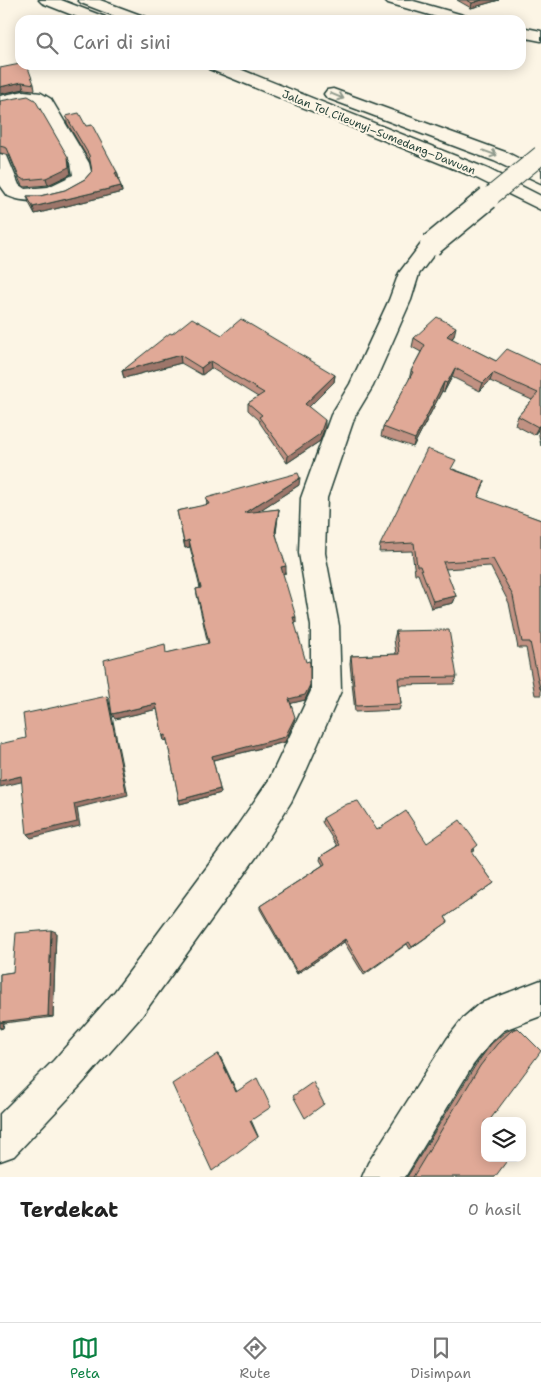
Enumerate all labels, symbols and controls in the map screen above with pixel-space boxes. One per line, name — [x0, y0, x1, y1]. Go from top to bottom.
search box — [15, 15, 526, 70]
icon: search — [33, 29, 61, 57]
text: Cari di sini — [73, 30, 171, 55]
street label: Jalan Tol Cileunyi–Sumedang–Dawuan — [280, 87, 478, 178]
one-way arrow — [329, 92, 345, 101]
one-way arrow — [481, 149, 497, 158]
map controls — [481, 1117, 526, 1162]
button: layers — [481, 1117, 526, 1162]
text: Terdekat — [20, 1196, 118, 1224]
text: 0 hasil — [468, 1199, 521, 1220]
tab: Peta — [70, 1334, 100, 1382]
tab: Rute — [240, 1334, 271, 1382]
tab: Disimpan — [410, 1334, 471, 1382]

